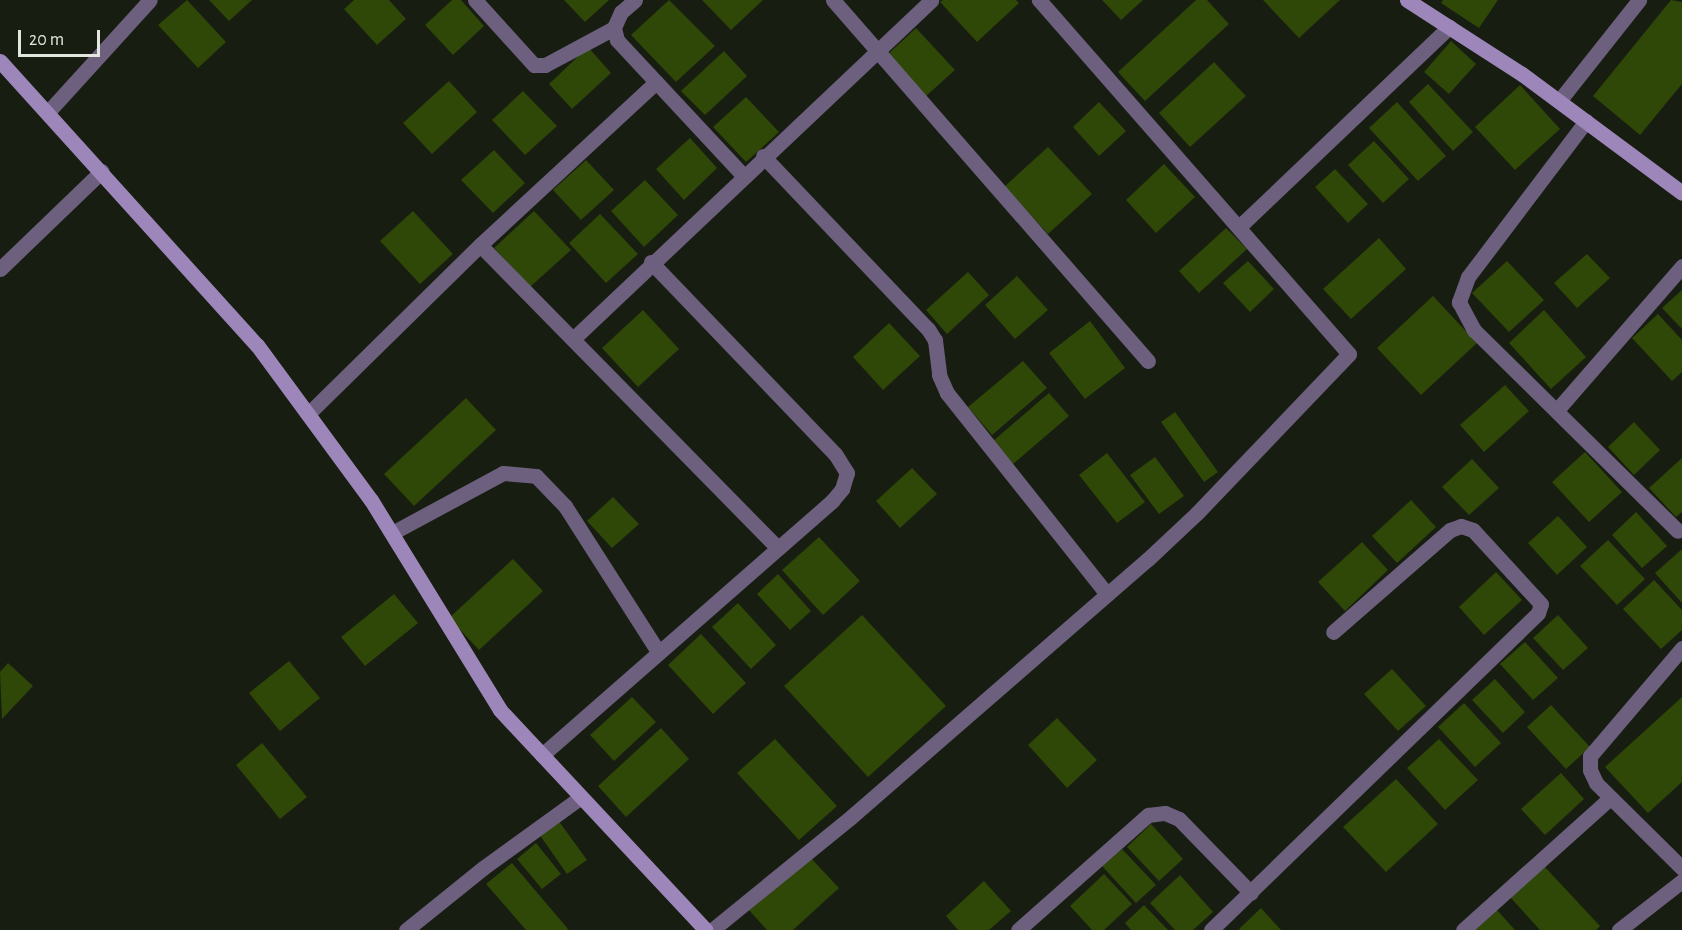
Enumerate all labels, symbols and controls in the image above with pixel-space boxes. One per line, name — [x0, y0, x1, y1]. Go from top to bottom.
scale bar — [21, 18, 104, 56]
text: 20 m — [29, 31, 64, 49]

